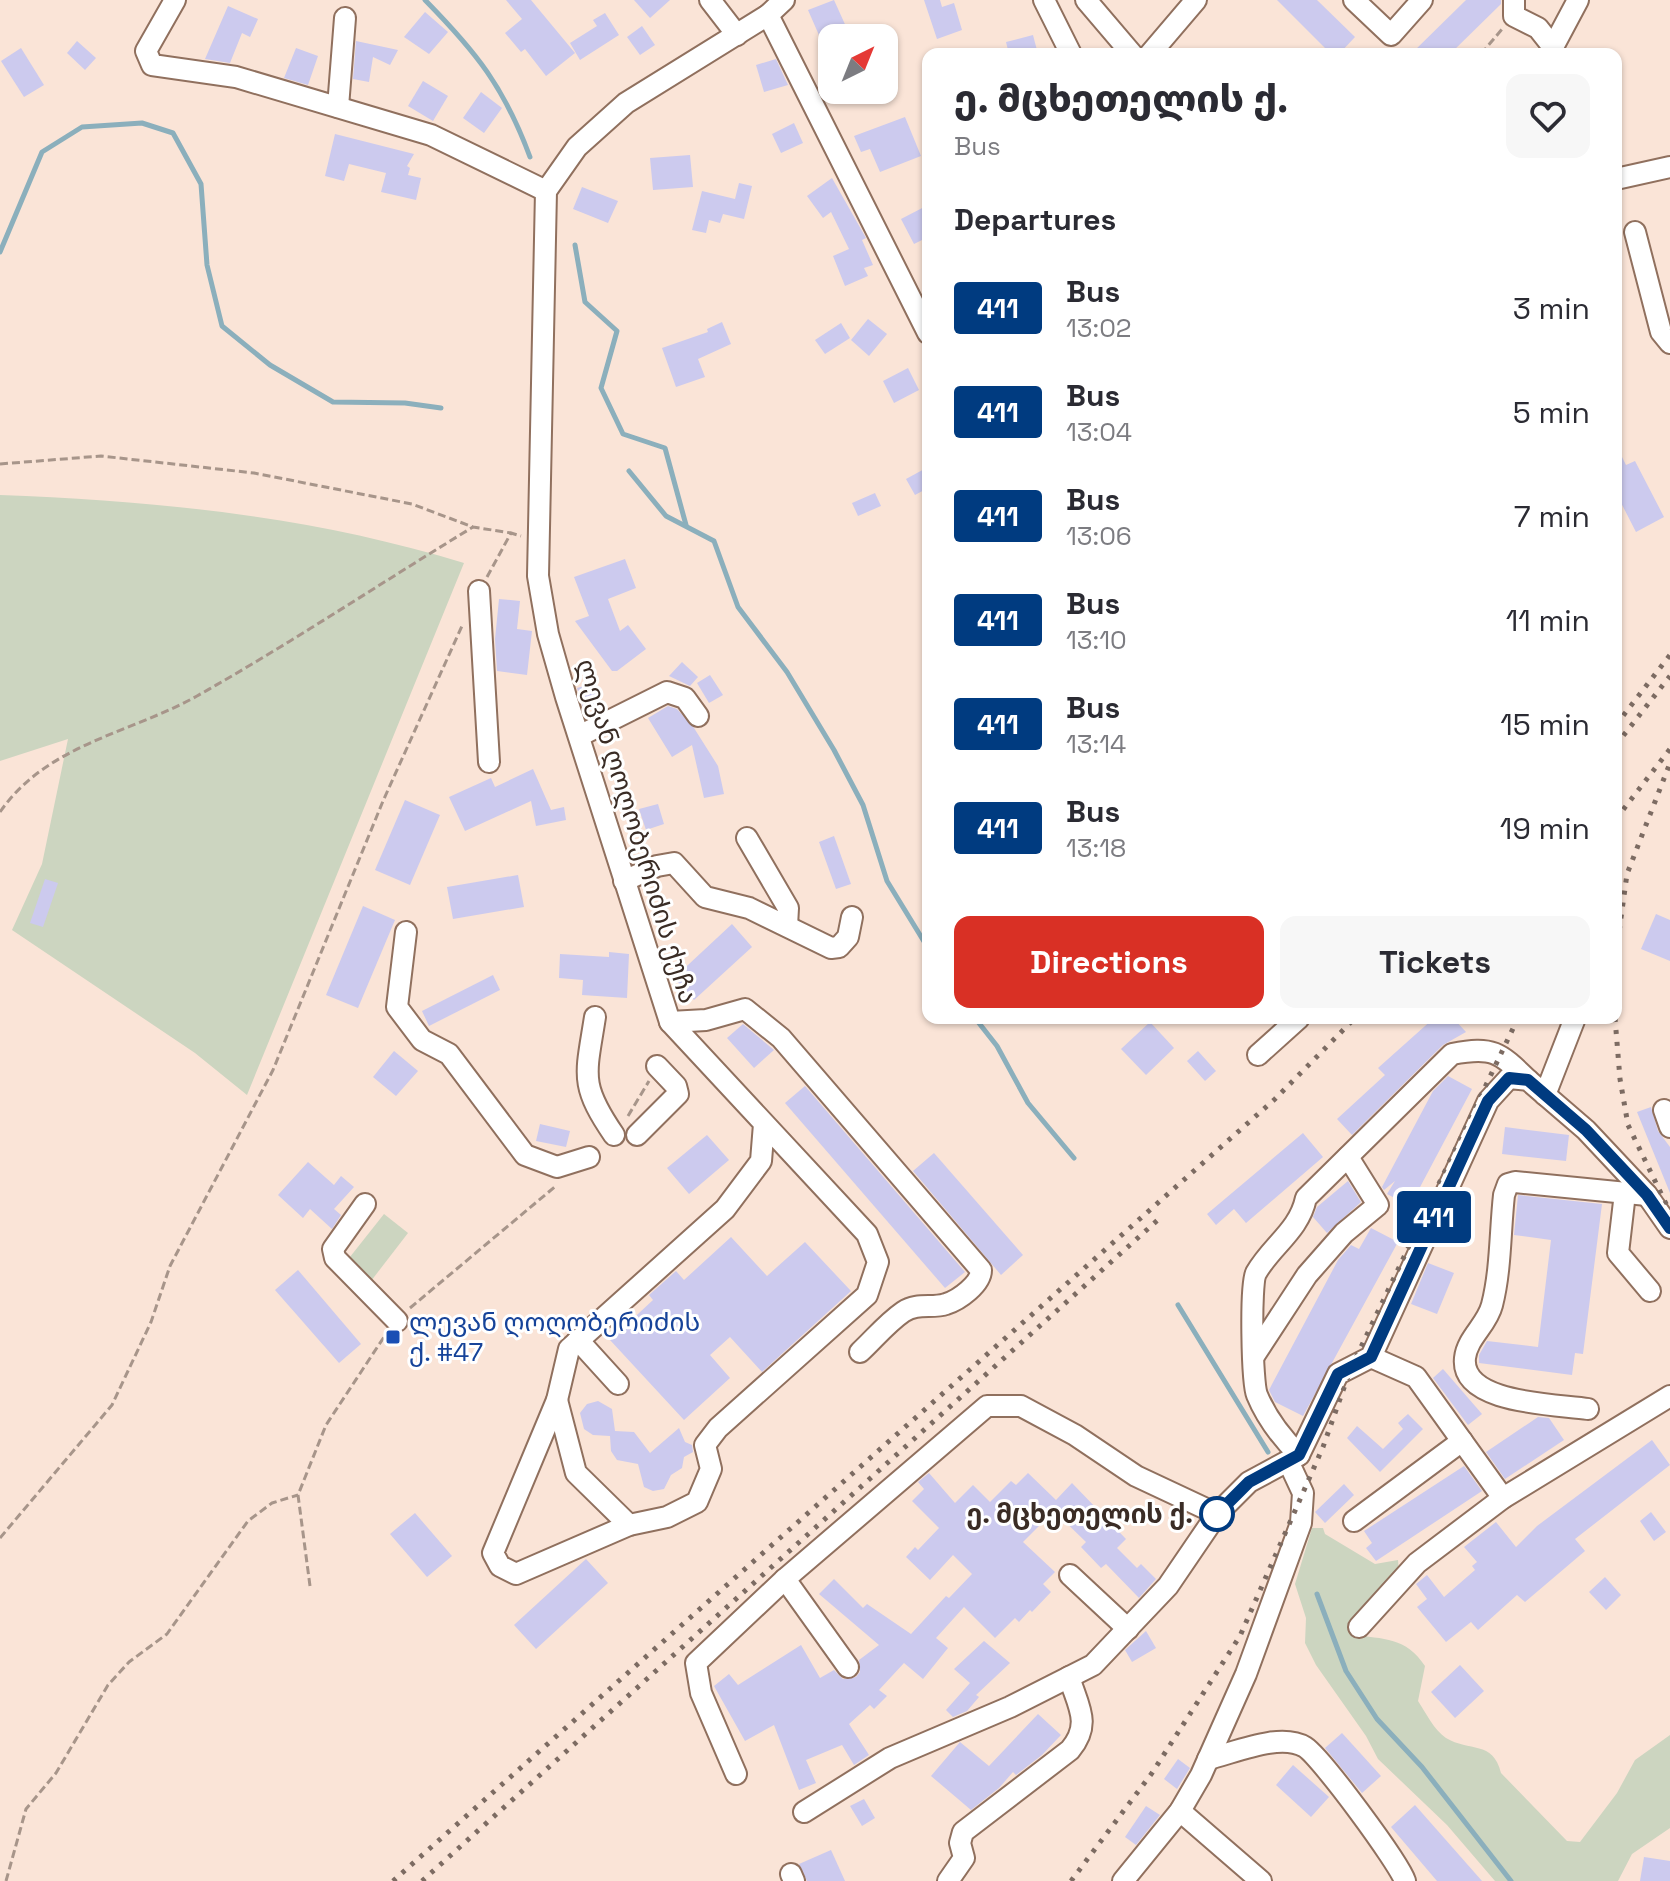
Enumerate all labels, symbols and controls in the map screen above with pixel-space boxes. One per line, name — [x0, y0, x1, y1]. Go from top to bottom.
north arrow — [818, 24, 898, 104]
map controls — [818, 24, 898, 104]
button: heart — [1506, 74, 1590, 158]
text: ე. მცხეთელის ქ. — [954, 75, 1288, 123]
text: Bus — [954, 129, 1001, 163]
text: Departures — [954, 200, 1116, 239]
text: Bus — [1066, 272, 1120, 311]
text: 3 min — [1513, 289, 1590, 328]
text: 411 — [977, 290, 1019, 326]
text: 13:02 — [1066, 311, 1132, 345]
text: Bus — [1066, 376, 1120, 415]
text: 5 min — [1513, 393, 1590, 432]
text: 411 — [977, 394, 1019, 430]
text: 13:04 — [1066, 415, 1132, 449]
text: Bus — [1066, 480, 1120, 519]
text: 7 min — [1514, 497, 1590, 536]
text: 411 — [977, 498, 1019, 534]
text: 13:06 — [1066, 519, 1132, 553]
text: Bus — [1066, 584, 1120, 623]
text: 11 min — [1506, 601, 1590, 640]
text: 411 — [977, 602, 1019, 638]
text: 13:10 — [1066, 623, 1127, 657]
street label: ლევან ღოღობერიძის ქუჩა — [568, 655, 706, 1007]
text: Bus — [1066, 688, 1120, 727]
text: 15 min — [1500, 705, 1590, 744]
text: 411 — [977, 706, 1019, 742]
text: 13:14 — [1066, 727, 1126, 761]
text: Bus — [1066, 792, 1120, 831]
text: 19 min — [1500, 809, 1590, 848]
text: 411 — [977, 810, 1019, 846]
text: 13:18 — [1066, 831, 1126, 865]
button: Directions — [954, 916, 1264, 1008]
button: Tickets — [1280, 916, 1590, 1008]
line badge: 411 — [1388, 1191, 1480, 1243]
text: 411 — [1413, 1199, 1455, 1235]
place label: ლევან ღოღობერიძის ქ. #47 — [409, 1305, 700, 1369]
marker: ლევან ღოღობერიძის ქ. #47 — [384, 1328, 402, 1346]
place label: ე. მცხეთელის ქ. — [966, 1497, 1193, 1531]
marker: ე. მცხეთელის ქ. — [1200, 1497, 1234, 1531]

